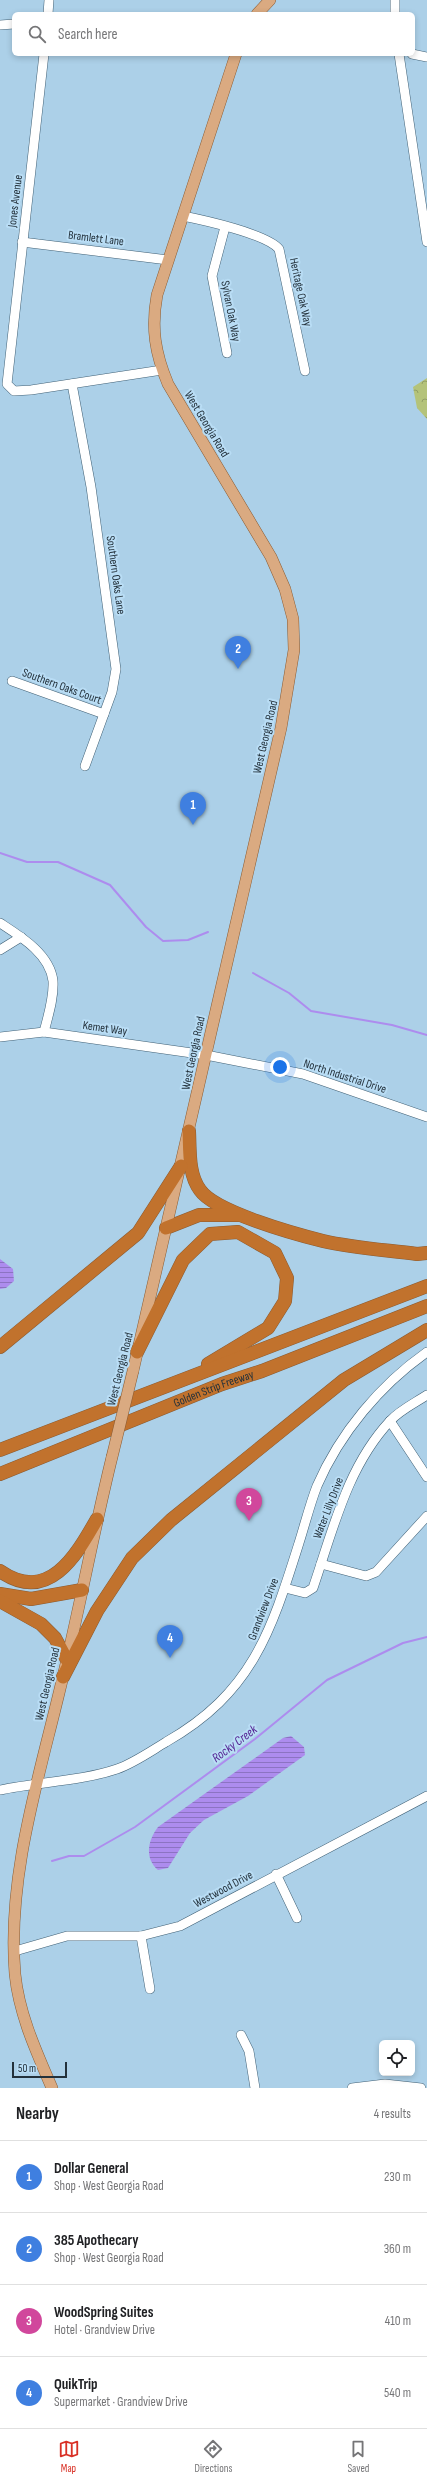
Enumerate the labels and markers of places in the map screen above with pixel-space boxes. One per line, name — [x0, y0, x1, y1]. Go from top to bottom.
pin: 2 — [225, 636, 251, 669]
pin: 1 — [180, 792, 206, 825]
pin: 3 — [236, 1488, 262, 1521]
pin: 4 — [157, 1625, 183, 1658]

